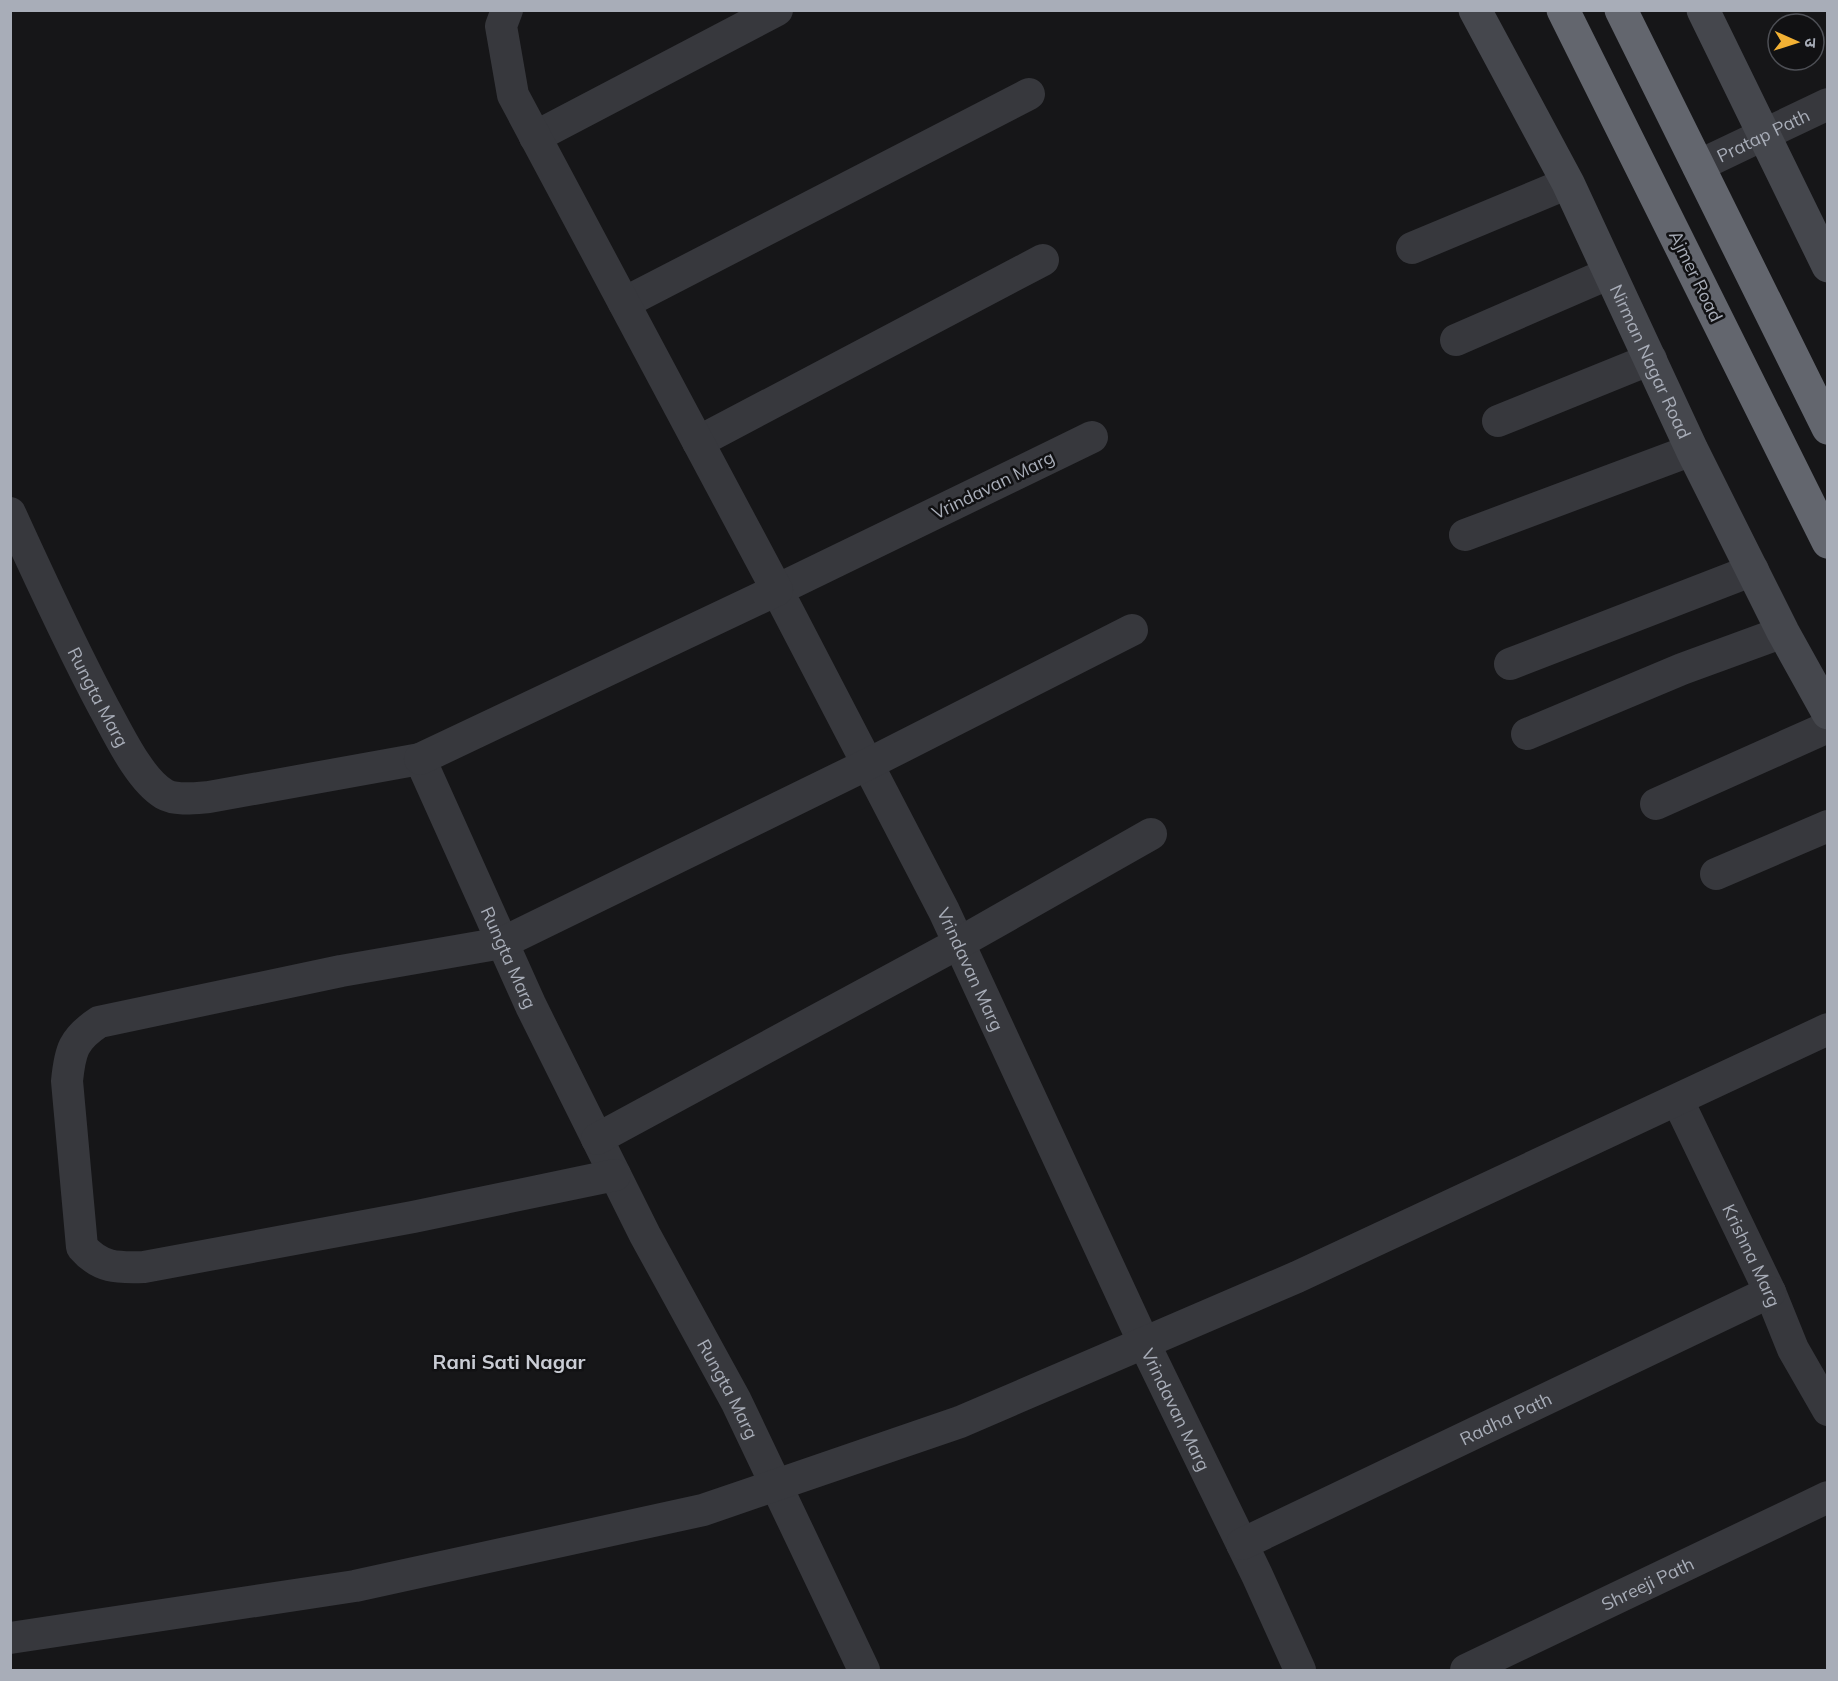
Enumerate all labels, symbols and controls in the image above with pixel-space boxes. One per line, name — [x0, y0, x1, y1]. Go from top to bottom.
north arrow — [1766, 12, 1826, 72]
text: उ — [1801, 38, 1821, 49]
street label: Pratap Path — [1713, 103, 1813, 167]
street label: Ajmer Road — [1664, 227, 1728, 325]
street label: Nirman Nagar Road — [1605, 280, 1697, 442]
street label: Vrindavan Marg — [928, 445, 1058, 525]
street label: Rungta Marg — [63, 643, 134, 751]
street label: Rungta Marg — [476, 903, 542, 1012]
street label: Vrindavan Marg — [932, 904, 1009, 1034]
street label: Krishna Marg — [1718, 1200, 1786, 1310]
street label: Rungta Marg — [693, 1335, 764, 1442]
street label: Vrindavan Marg — [1137, 1344, 1216, 1475]
district label: Rani Sati Nagar — [433, 1349, 586, 1374]
street label: Radha Path — [1456, 1387, 1555, 1450]
street label: Shreeji Path — [1597, 1551, 1697, 1615]

